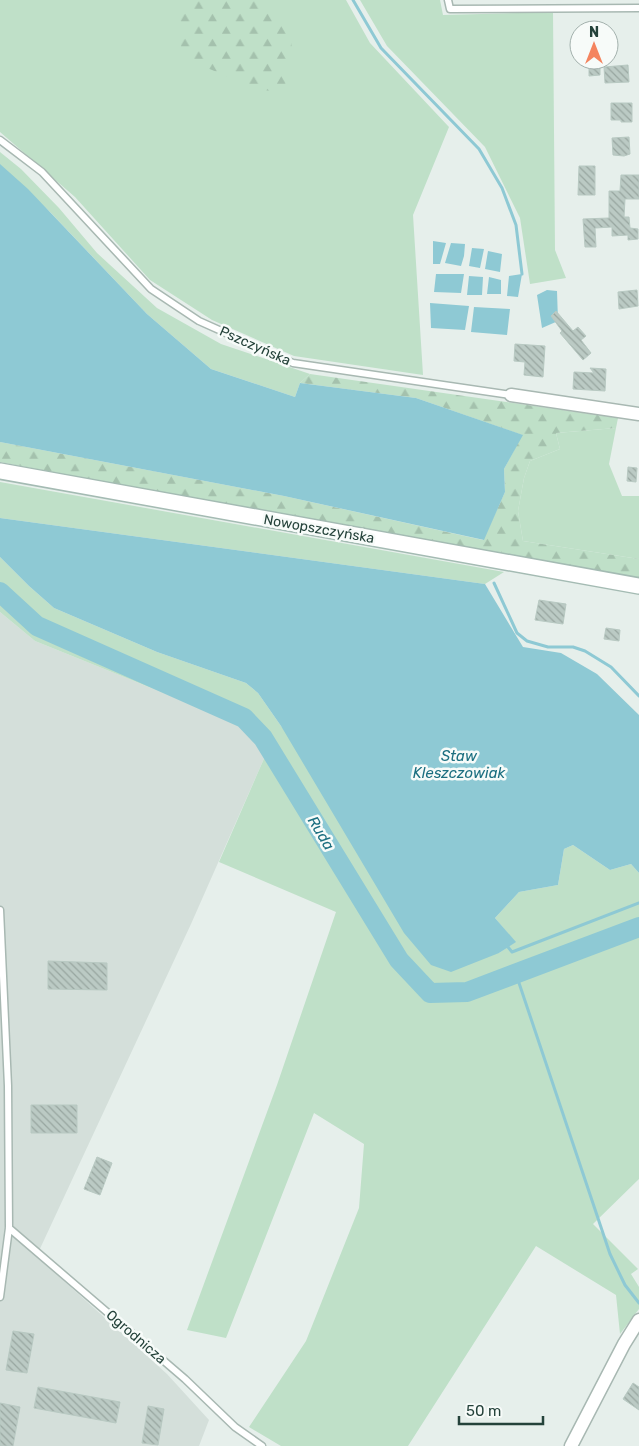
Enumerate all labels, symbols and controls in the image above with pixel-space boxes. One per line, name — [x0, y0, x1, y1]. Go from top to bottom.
north arrow — [569, 20, 619, 70]
text: N — [589, 24, 599, 41]
street label: Pszczyńska — [217, 323, 293, 369]
street label: Nowopszczyńska — [262, 511, 376, 547]
water label: Staw Kleszczowiak — [413, 747, 505, 782]
water label: Ruda — [304, 813, 338, 853]
street label: Ogrodnicza — [103, 1306, 169, 1368]
scale bar — [459, 1394, 543, 1426]
text: 50 m — [466, 1402, 501, 1420]

